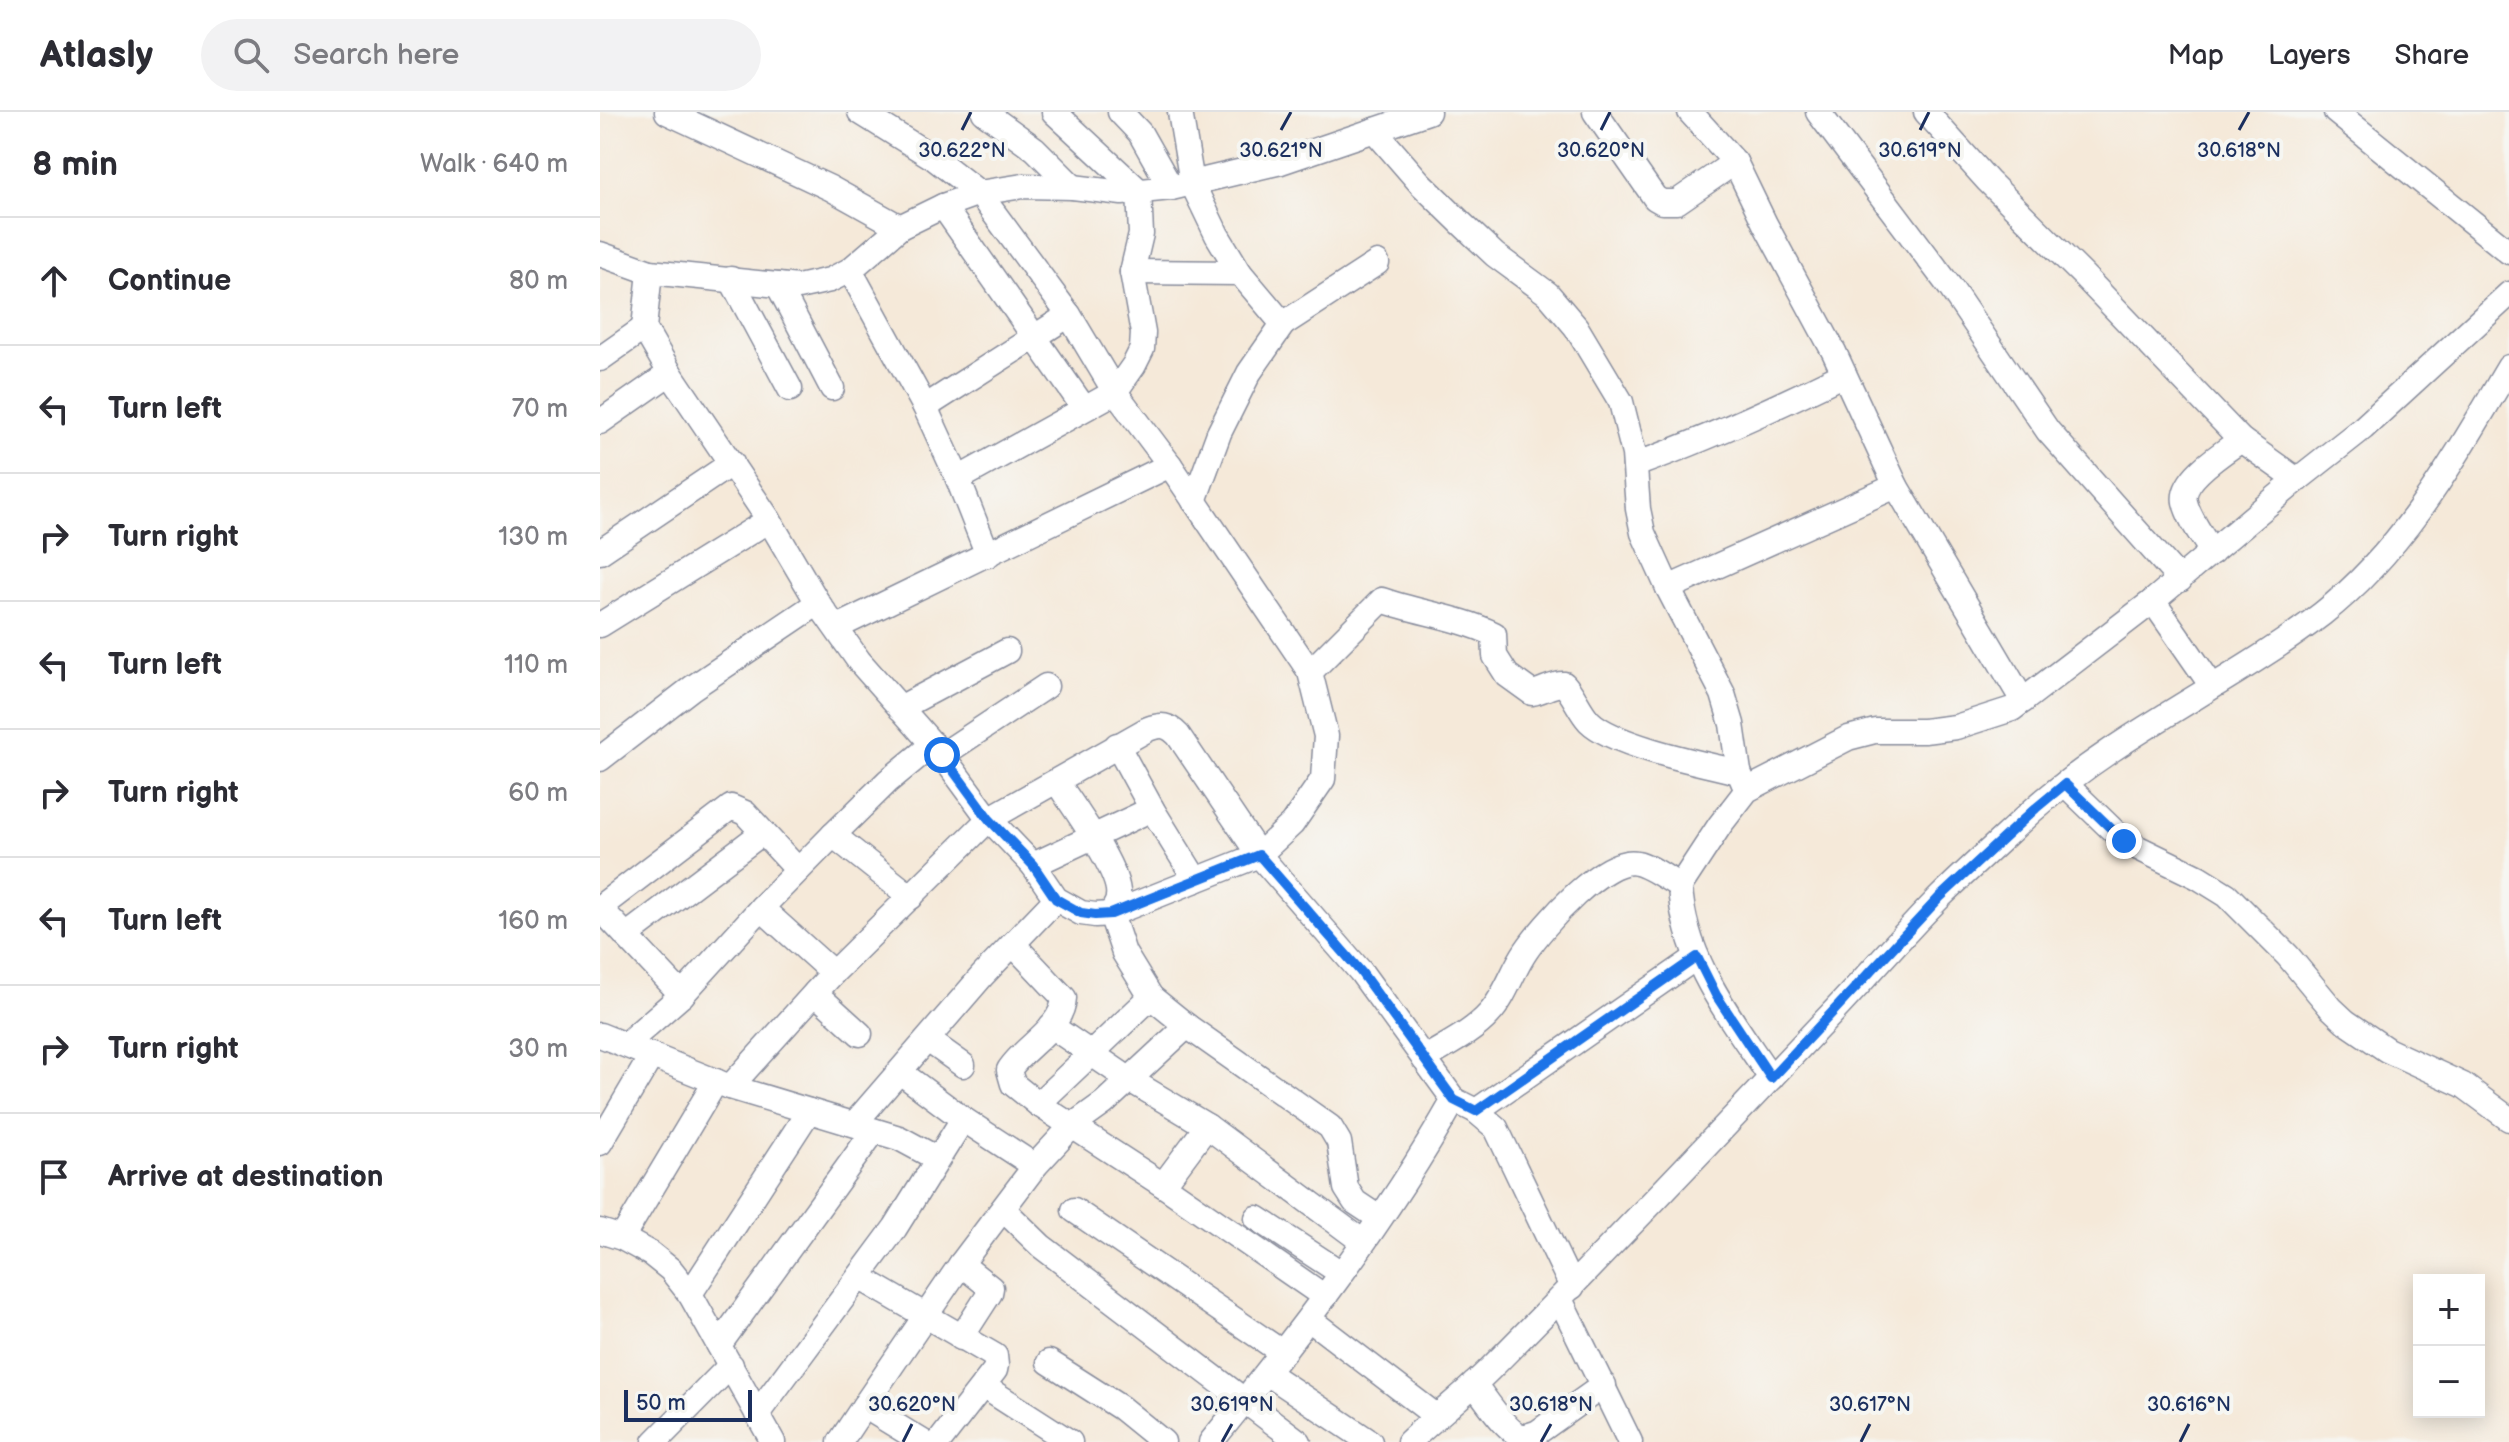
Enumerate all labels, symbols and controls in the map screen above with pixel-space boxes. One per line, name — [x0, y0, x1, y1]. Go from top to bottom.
search box — [201, 19, 761, 91]
text: Atlasly — [40, 33, 153, 78]
icon: search — [229, 33, 273, 77]
text: Search here — [293, 37, 459, 73]
text: Map — [2168, 39, 2224, 72]
text: Layers — [2268, 39, 2351, 72]
text: Share — [2395, 39, 2469, 72]
text: 30.622°N — [918, 139, 1006, 163]
text: 30.621°N — [1239, 139, 1323, 163]
text: 30.620°N — [1557, 139, 1645, 163]
text: 30.619°N — [1878, 139, 1962, 163]
text: 30.618°N — [2197, 139, 2281, 163]
text: 8 min — [32, 144, 118, 185]
text: Walk · 640 m — [420, 149, 568, 180]
icon: ahead — [32, 259, 76, 303]
text: Continue — [108, 263, 231, 299]
text: 80 m — [509, 266, 568, 297]
icon: left — [32, 387, 76, 431]
text: Turn left — [108, 391, 222, 427]
text: 70 m — [511, 394, 568, 425]
icon: right — [32, 515, 76, 559]
text: Turn right — [108, 519, 239, 555]
text: 130 m — [498, 522, 568, 553]
icon: left — [32, 643, 76, 687]
text: Turn left — [108, 647, 222, 683]
text: 110 m — [504, 650, 568, 681]
route start — [924, 737, 960, 773]
icon: right — [32, 771, 76, 815]
text: Turn right — [108, 775, 239, 811]
text: 60 m — [508, 778, 568, 809]
route end — [2106, 823, 2142, 859]
icon: left — [32, 899, 76, 943]
text: Turn left — [108, 903, 222, 939]
text: 160 m — [498, 906, 568, 937]
icon: right — [32, 1027, 76, 1071]
text: Turn right — [108, 1031, 239, 1067]
text: 30 m — [508, 1034, 568, 1065]
icon: arrive — [32, 1155, 76, 1199]
text: Arrive at destination — [108, 1159, 384, 1195]
map controls — [2413, 1274, 2485, 1418]
button: + — [2413, 1274, 2485, 1346]
button: − — [2413, 1346, 2485, 1418]
scale bar — [624, 1386, 752, 1422]
text: 50 m — [636, 1390, 686, 1417]
text: 30.620°N — [868, 1393, 956, 1417]
text: 30.619°N — [1190, 1393, 1274, 1417]
text: 30.618°N — [1509, 1393, 1593, 1417]
text: 30.617°N — [1829, 1393, 1911, 1417]
text: 30.616°N — [2147, 1393, 2231, 1417]

